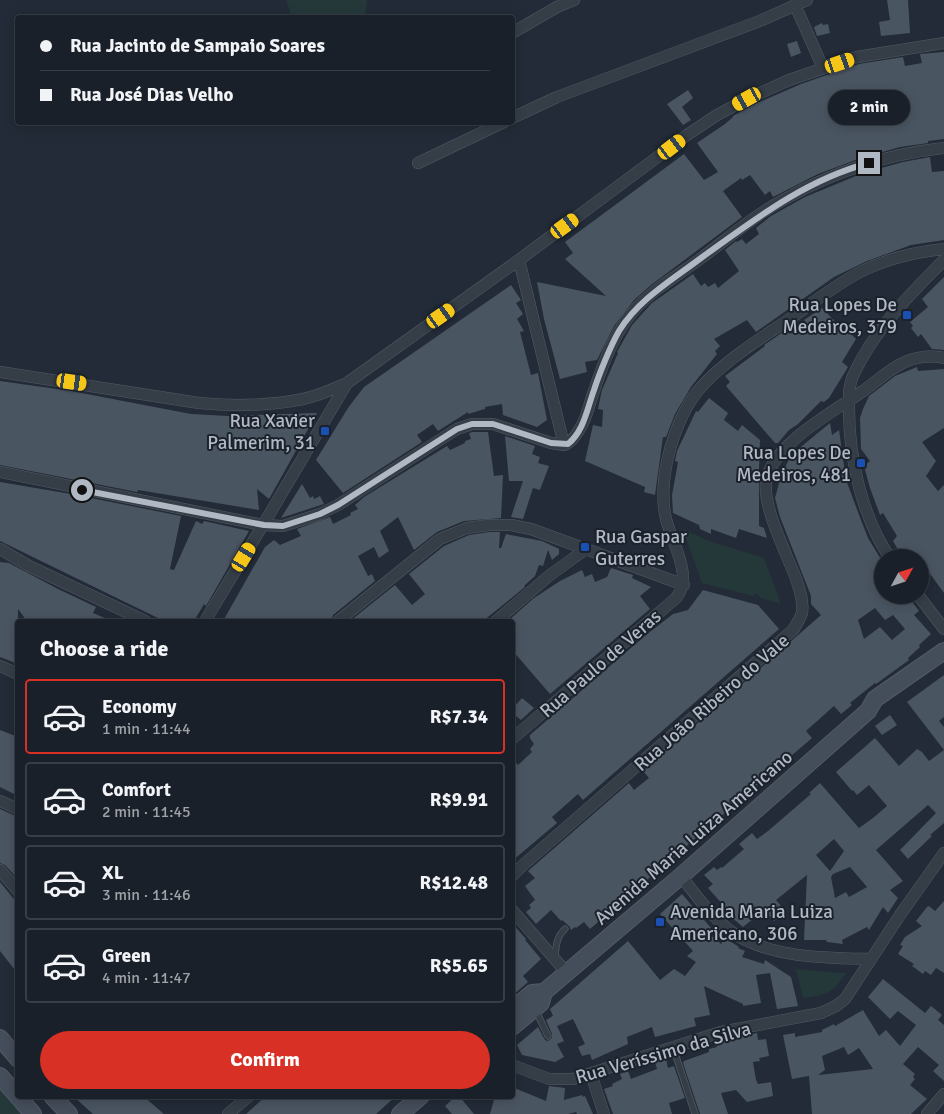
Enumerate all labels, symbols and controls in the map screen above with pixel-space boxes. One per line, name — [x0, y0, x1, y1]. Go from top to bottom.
text: Rua Jacinto de Sampaio Soares — [70, 34, 325, 58]
car — [823, 51, 856, 75]
text: Rua José Dias Velho — [70, 83, 234, 107]
car — [730, 85, 763, 113]
callout: 2 min — [828, 90, 910, 126]
text: 2 min — [850, 97, 888, 117]
car — [655, 132, 688, 162]
route end — [858, 152, 880, 174]
car — [548, 211, 581, 241]
place label: Rua Lopes De Medeiros, 379 — [783, 293, 897, 339]
car — [424, 301, 457, 331]
marker: Rua Lopes De Medeiros, 379 — [901, 309, 913, 321]
car — [56, 372, 87, 392]
place label: Rua Xavier Palmerim, 31 — [207, 409, 315, 455]
marker: Rua Xavier Palmerim, 31 — [319, 425, 331, 437]
place label: Rua Lopes De Medeiros, 481 — [737, 441, 851, 487]
marker: Rua Lopes De Medeiros, 481 — [855, 457, 867, 469]
route start — [71, 479, 93, 501]
place label: Rua Gaspar Guterres — [595, 525, 687, 571]
car — [229, 540, 258, 574]
marker: Rua Gaspar Guterres — [579, 541, 591, 553]
north arrow — [874, 549, 929, 604]
map controls — [874, 549, 929, 604]
street label: Rua Paulo de Veras — [535, 604, 666, 723]
street label: Rua João Ribeiro do Vale — [629, 629, 794, 777]
text: Choose a ride — [40, 635, 168, 662]
icon: car — [42, 694, 87, 739]
text: Economy — [102, 695, 176, 719]
text: R$7.34 — [430, 705, 488, 729]
text: 1 min · 11:44 — [102, 719, 191, 739]
street label: Avenida Maria Luiza Americano — [590, 745, 798, 930]
icon: car — [42, 777, 87, 822]
text: Comfort — [102, 778, 171, 802]
text: R$9.91 — [430, 788, 488, 812]
text: 2 min · 11:45 — [102, 802, 191, 822]
icon: car — [42, 860, 87, 905]
text: XL — [102, 861, 124, 885]
text: R$12.48 — [420, 871, 488, 895]
text: 3 min · 11:46 — [102, 885, 191, 905]
place label: Avenida Maria Luiza Americano, 306 — [670, 900, 833, 946]
marker: Avenida Maria Luiza Americano, 306 — [654, 916, 666, 928]
icon: car — [42, 943, 87, 988]
text: Green — [102, 944, 151, 968]
text: R$5.65 — [430, 954, 488, 978]
text: 4 min · 11:47 — [102, 968, 191, 988]
street label: Rua Veríssimo da Silva — [573, 1016, 754, 1089]
button: Confirm — [40, 1031, 490, 1089]

